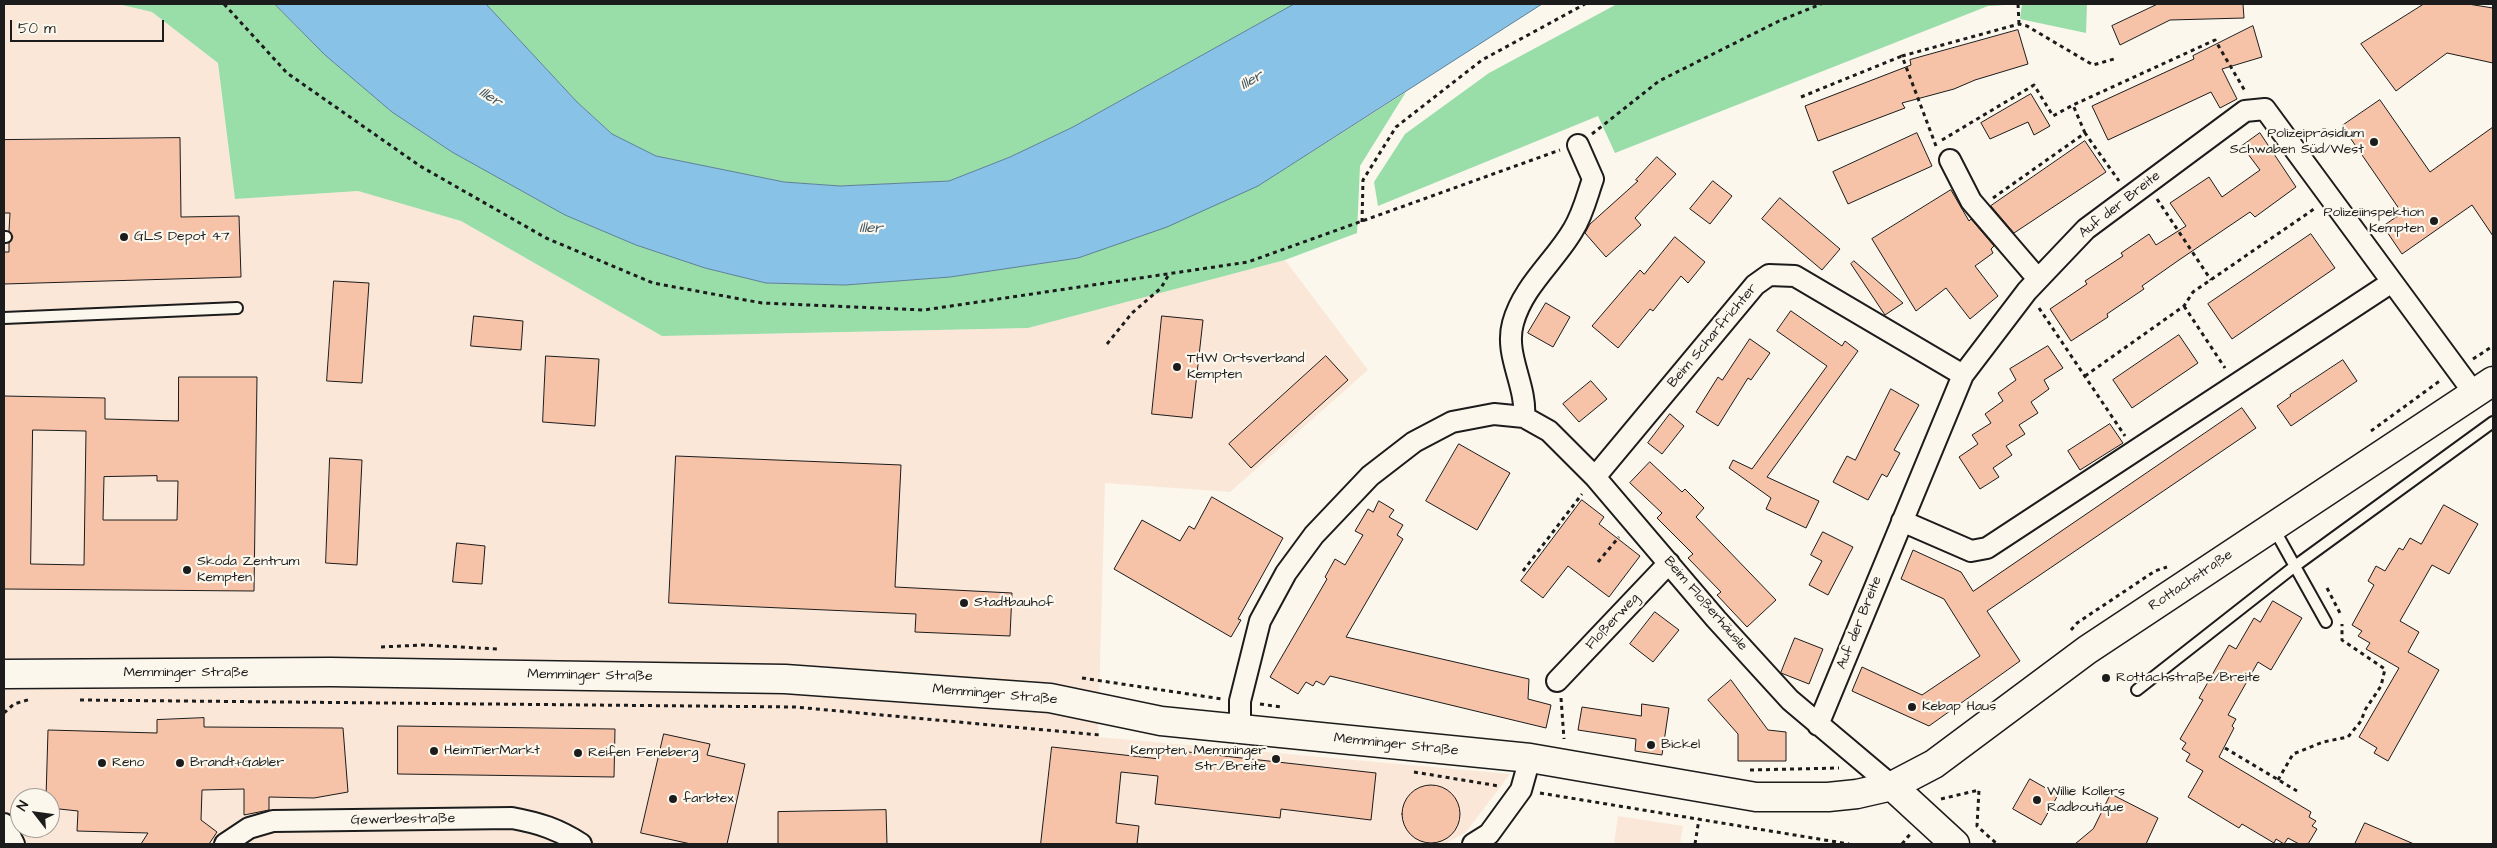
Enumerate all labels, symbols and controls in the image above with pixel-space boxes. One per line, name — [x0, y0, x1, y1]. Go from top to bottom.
scale bar — [12, 10, 166, 42]
text: 50 m — [18, 18, 56, 39]
water label: Iller — [1237, 67, 1267, 95]
water label: Iller — [475, 84, 505, 112]
place label: Polizeipräsidium Schwaben Süd/West — [2230, 126, 2364, 158]
marker: Polizeipräsidium Schwaben Süd/West — [2368, 136, 2380, 148]
street label: Auf der Breite — [2076, 168, 2164, 242]
place label: Polizeiinspektion Kempten — [2323, 205, 2424, 238]
marker: Polizeiinspektion Kempten — [2428, 215, 2440, 227]
water label: Iller — [859, 220, 883, 238]
place label: GLS Depot 47 — [134, 229, 230, 245]
marker: GLS Depot 47 — [118, 231, 130, 243]
street label: Beim Scharfrichter — [1665, 281, 1761, 391]
place label: THW Ortsverband Kempten — [1187, 351, 1304, 384]
marker: THW Ortsverband Kempten — [1171, 361, 1183, 373]
street label: Rottachstraße — [2146, 547, 2236, 615]
place label: Skoda Zentrum Kempten — [197, 554, 299, 586]
street label: Beim Floßerhäusle — [1660, 554, 1750, 654]
marker: Skoda Zentrum Kempten — [181, 564, 193, 576]
street label: Auf der Breite — [1834, 574, 1886, 672]
street label: Floßerweg — [1583, 590, 1643, 654]
place label: Stadtbauhof — [974, 595, 1054, 611]
marker: Stadtbauhof — [958, 597, 970, 609]
street label: Memminger Straße — [123, 665, 249, 681]
street label: Memminger Straße — [527, 667, 653, 685]
place label: Rottachstraße/Breite — [2116, 670, 2260, 686]
marker: Rottachstraße/Breite — [2100, 672, 2112, 684]
street label: Memminger Straße — [932, 681, 1058, 709]
place label: Kebap Haus — [1922, 699, 1996, 715]
marker: Kebap Haus — [1906, 701, 1918, 713]
street label: Memminger Straße — [1333, 730, 1459, 760]
place label: Bickel — [1661, 737, 1700, 753]
marker: Bickel — [1645, 739, 1657, 751]
place label: HeimTierMarkt — [444, 743, 540, 759]
place label: Kempten, Memminger Str./Breite — [1130, 743, 1266, 776]
marker: HeimTierMarkt — [428, 745, 440, 757]
place label: Reifen Feneberg — [588, 745, 698, 761]
marker: Reifen Feneberg — [572, 747, 584, 759]
marker: Kempten, Memminger Str./Breite — [1270, 753, 1282, 765]
place label: Reno — [112, 755, 144, 771]
place label: Brandt+Gabler — [190, 755, 284, 771]
marker: Reno — [96, 757, 108, 769]
marker: Brandt+Gabler — [174, 757, 186, 769]
place label: Willie Kollers Radboutique — [2047, 784, 2125, 816]
north arrow — [10, 788, 60, 838]
place label: farbtex — [683, 791, 734, 807]
marker: farbtex — [667, 793, 679, 805]
marker: Willie Kollers Radboutique — [2031, 794, 2043, 806]
text: N — [12, 797, 34, 815]
street label: Gewerbestraße — [351, 811, 455, 829]

